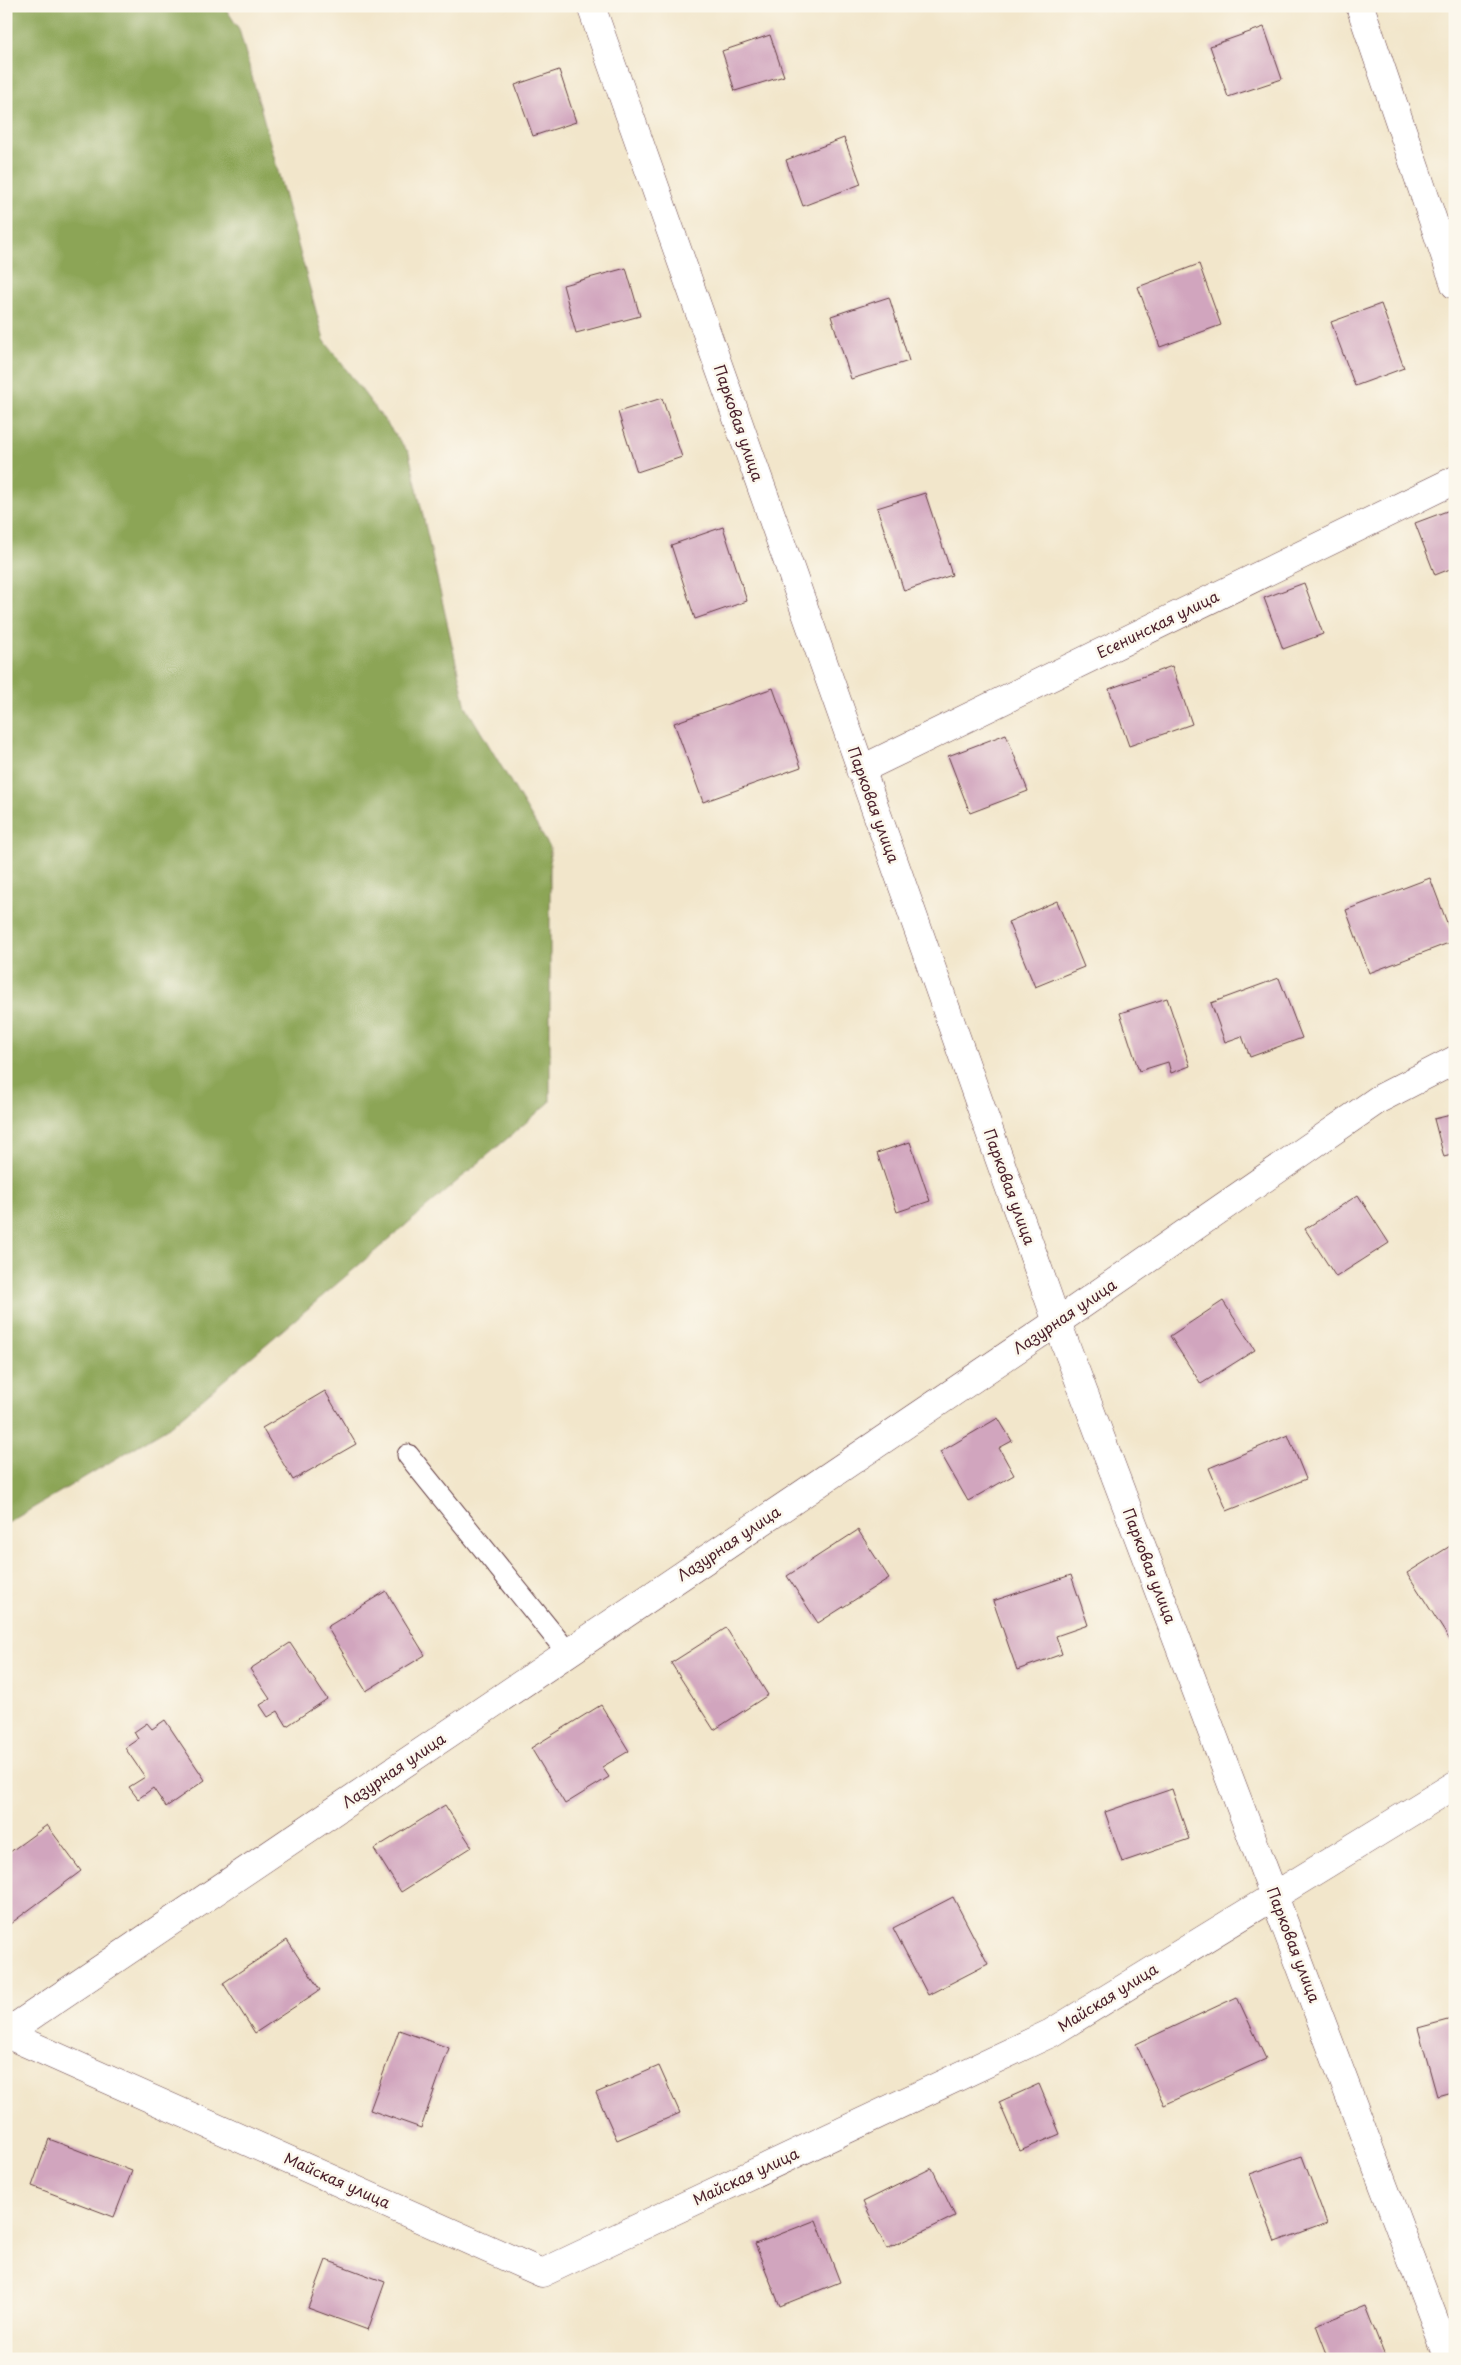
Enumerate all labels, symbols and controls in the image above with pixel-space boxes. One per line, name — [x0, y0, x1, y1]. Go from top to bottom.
street label: Парковая улица — [709, 361, 770, 485]
street label: Есенинская улица — [1092, 584, 1223, 663]
street label: Парковая улица — [843, 743, 906, 866]
street label: Парковая улица — [979, 1125, 1042, 1248]
street label: Лазурная улица — [1008, 1272, 1121, 1359]
street label: Лазурная улица — [672, 1499, 785, 1586]
street label: Парковая улица — [1118, 1504, 1183, 1627]
street label: Лазурная улица — [337, 1726, 450, 1813]
street label: Парковая улица — [1262, 1883, 1327, 2006]
street label: Майская улица — [1053, 1956, 1162, 2037]
street label: Майская улица — [689, 2141, 803, 2210]
street label: Майская улица — [281, 2146, 395, 2214]

